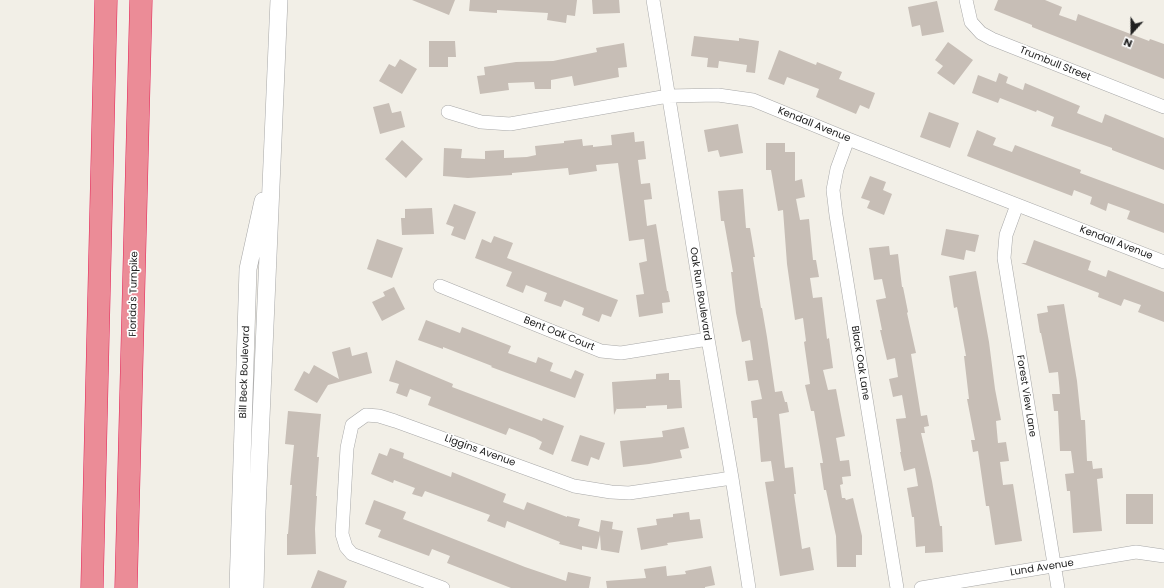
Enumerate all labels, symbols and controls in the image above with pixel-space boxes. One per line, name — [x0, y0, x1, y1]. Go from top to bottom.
north arrow — [1112, 12, 1152, 52]
text: N — [1121, 34, 1134, 52]
street label: Trumbull Street — [1018, 44, 1092, 84]
street label: Kendall Avenue — [776, 105, 852, 145]
street label: Kendall Avenue — [1078, 224, 1154, 262]
street label: Oak Run Boulevard — [687, 246, 713, 342]
street label: Florida's Turnpike — [127, 251, 141, 337]
street label: Bent Oak Court — [522, 314, 596, 354]
street label: Bill Beck Boulevard — [237, 325, 253, 419]
street label: Black Oak Lane — [848, 325, 872, 401]
street label: Forest View Lane — [1014, 354, 1038, 438]
street label: Liggins Avenue — [443, 433, 517, 469]
street label: Lund Avenue — [1009, 557, 1075, 579]

